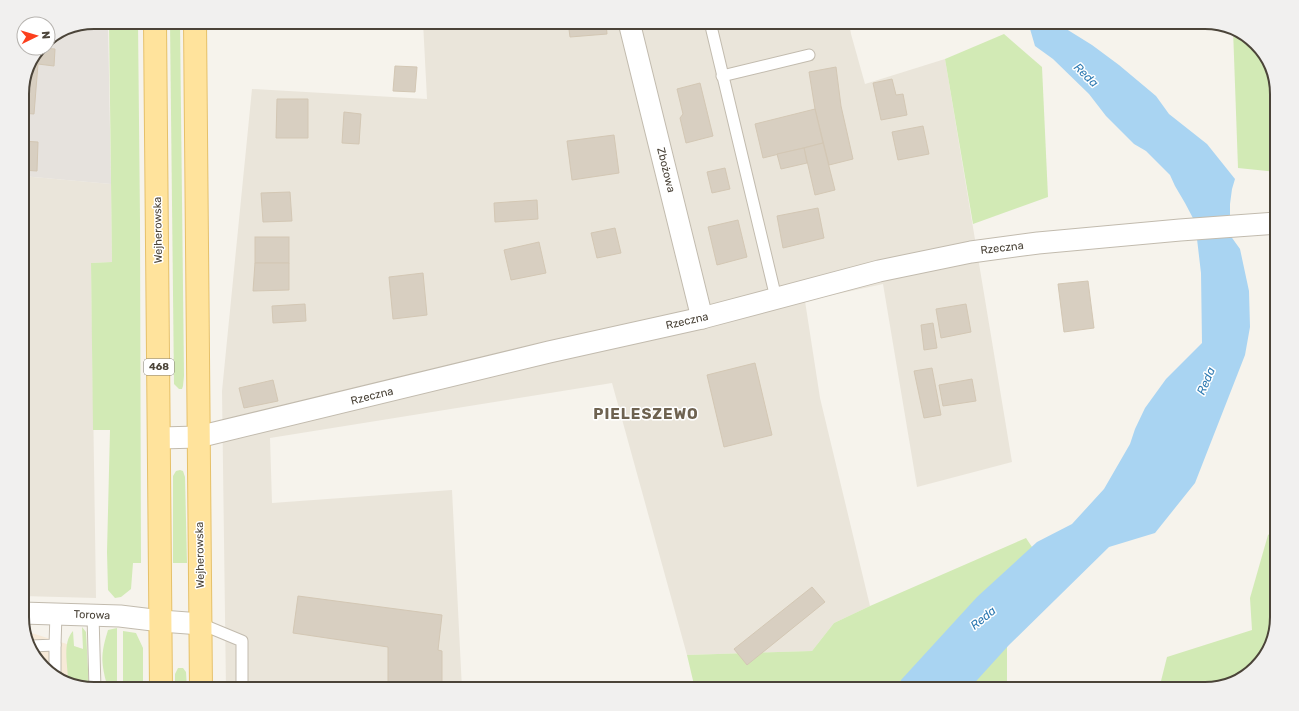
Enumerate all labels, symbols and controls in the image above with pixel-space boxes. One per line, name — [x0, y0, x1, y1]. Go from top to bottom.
north arrow — [16, 16, 56, 56]
text: N — [39, 31, 52, 40]
water label: Reda — [1071, 60, 1101, 90]
street label: Zbożowa — [654, 146, 678, 194]
street label: Wejherowska — [151, 197, 165, 263]
street label: Rzeczna — [980, 239, 1024, 257]
street label: Rzeczna — [664, 310, 710, 332]
road number: 468 — [144, 359, 174, 375]
water label: Reda — [1194, 365, 1218, 397]
street label: Rzeczna — [349, 384, 395, 408]
district label: PIELESZEWO — [593, 405, 699, 423]
street label: Wejherowska — [193, 522, 207, 588]
water label: Reda — [967, 604, 999, 632]
street label: Torowa — [73, 608, 111, 622]

